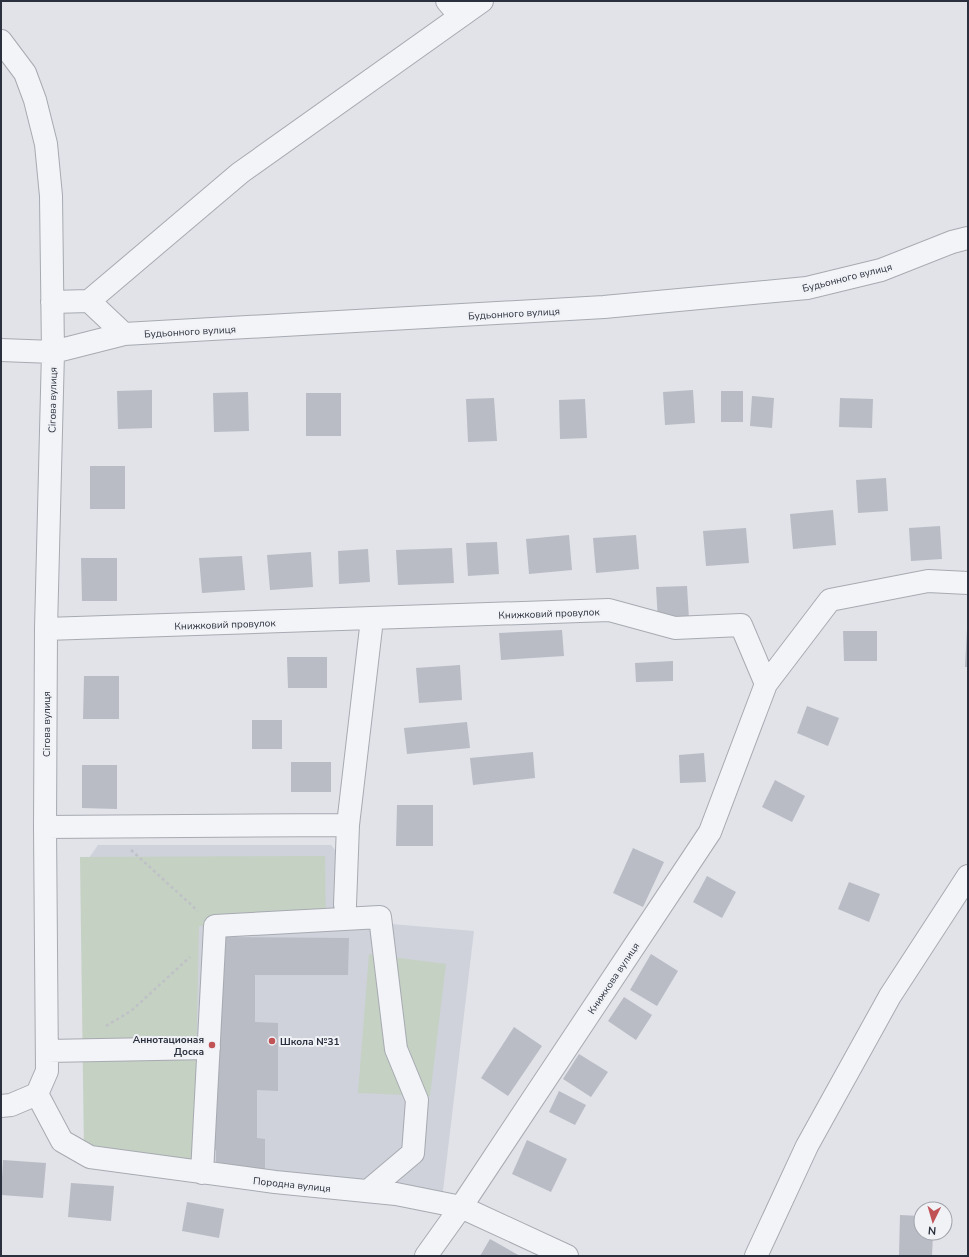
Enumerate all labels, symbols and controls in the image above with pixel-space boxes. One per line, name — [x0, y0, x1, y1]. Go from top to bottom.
street label: Будьонного вулиця — [801, 260, 894, 296]
street label: Будьонного вулиця — [468, 305, 560, 323]
street label: Будьонного вулиця — [144, 323, 236, 341]
street label: Сігова вулиця — [45, 367, 61, 433]
street label: Книжковий провулок — [498, 605, 601, 623]
street label: Книжковий провулок — [174, 616, 277, 634]
street label: Сігова вулиця — [40, 691, 54, 757]
street label: Книжкова вулиця — [585, 940, 643, 1017]
place label: Аннотационая Доска — [133, 1033, 204, 1059]
place label: Школа №31 — [280, 1035, 339, 1049]
marker: Школа №31 — [267, 1036, 277, 1046]
marker: Аннотационая Доска — [207, 1040, 217, 1050]
street label: Породна вулиця — [252, 1174, 331, 1196]
north arrow — [913, 1201, 953, 1241]
text: N — [927, 1223, 937, 1238]

